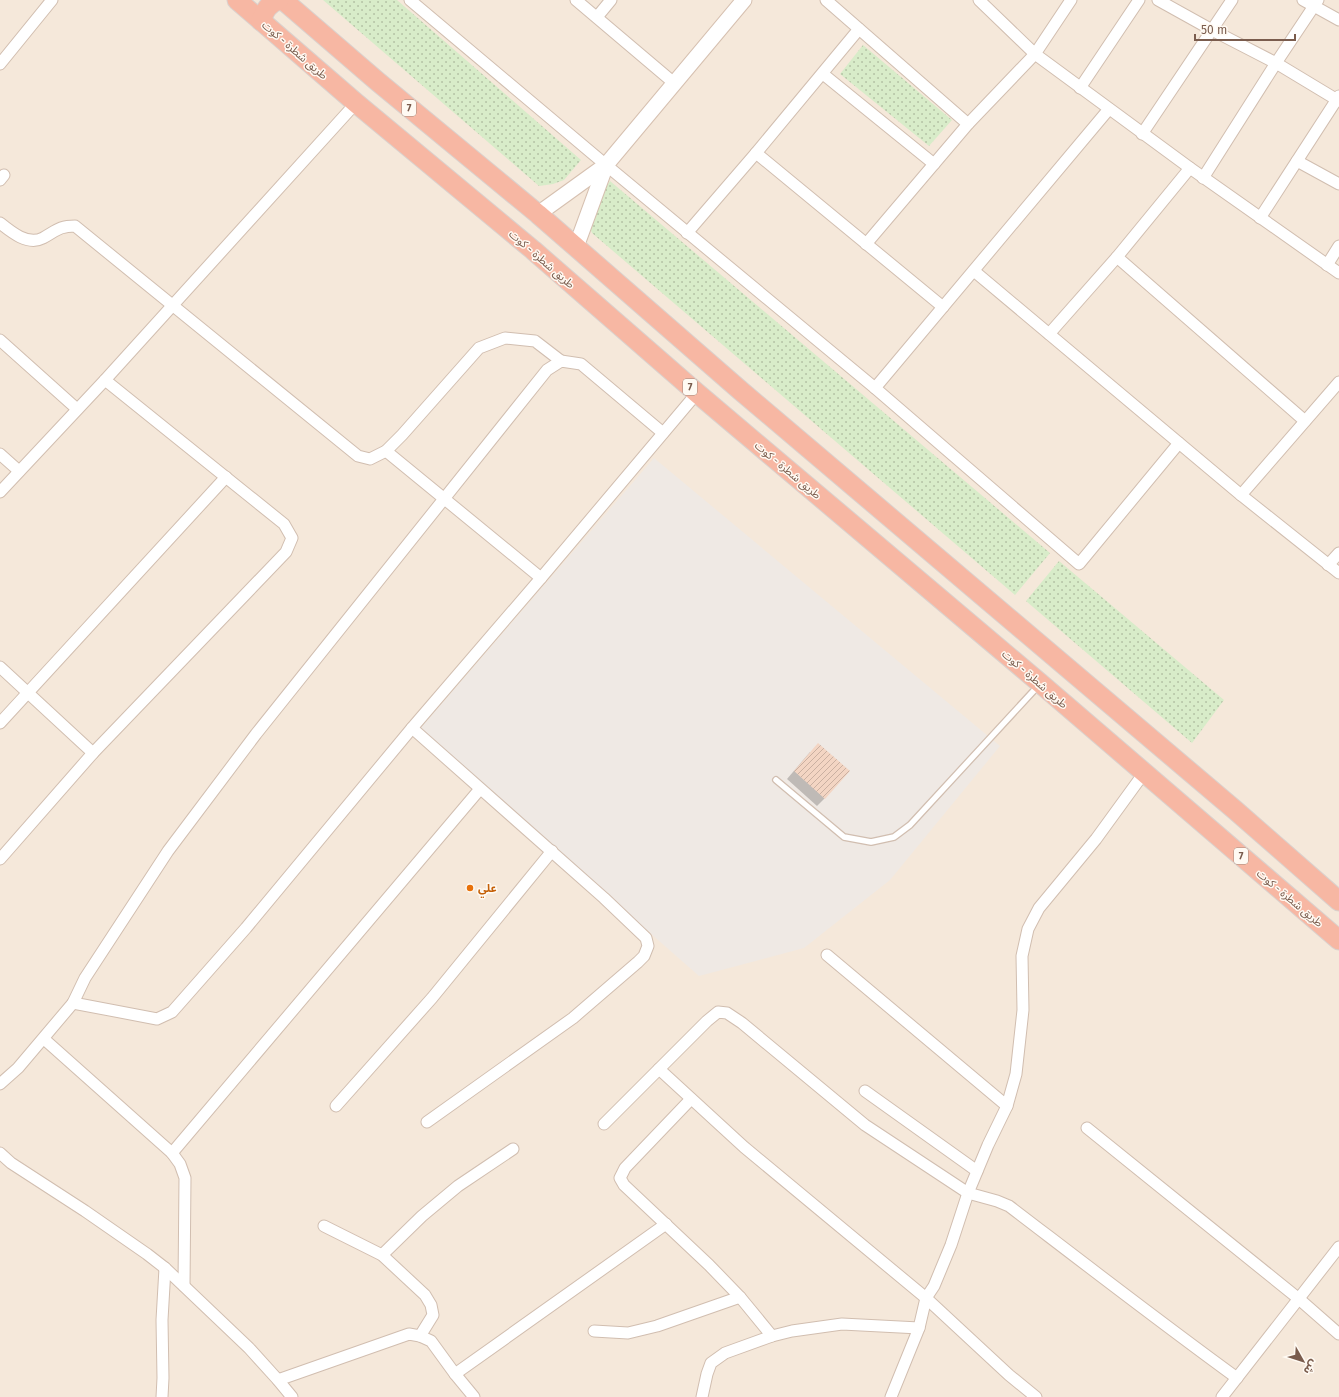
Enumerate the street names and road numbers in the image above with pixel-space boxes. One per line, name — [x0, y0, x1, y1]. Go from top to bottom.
street label: طريق شطرة - كوت — [259, 18, 330, 82]
road number: 7 — [402, 100, 416, 116]
street label: طريق شطرة - كوت — [506, 227, 577, 291]
road number: 7 — [683, 379, 697, 395]
street label: طريق شطرة - كوت — [752, 439, 823, 502]
street label: طريق شطرة - كوت — [999, 647, 1070, 711]
road number: 7 — [1234, 848, 1248, 864]
street label: طريق شطرة - كوت — [1254, 867, 1325, 930]

